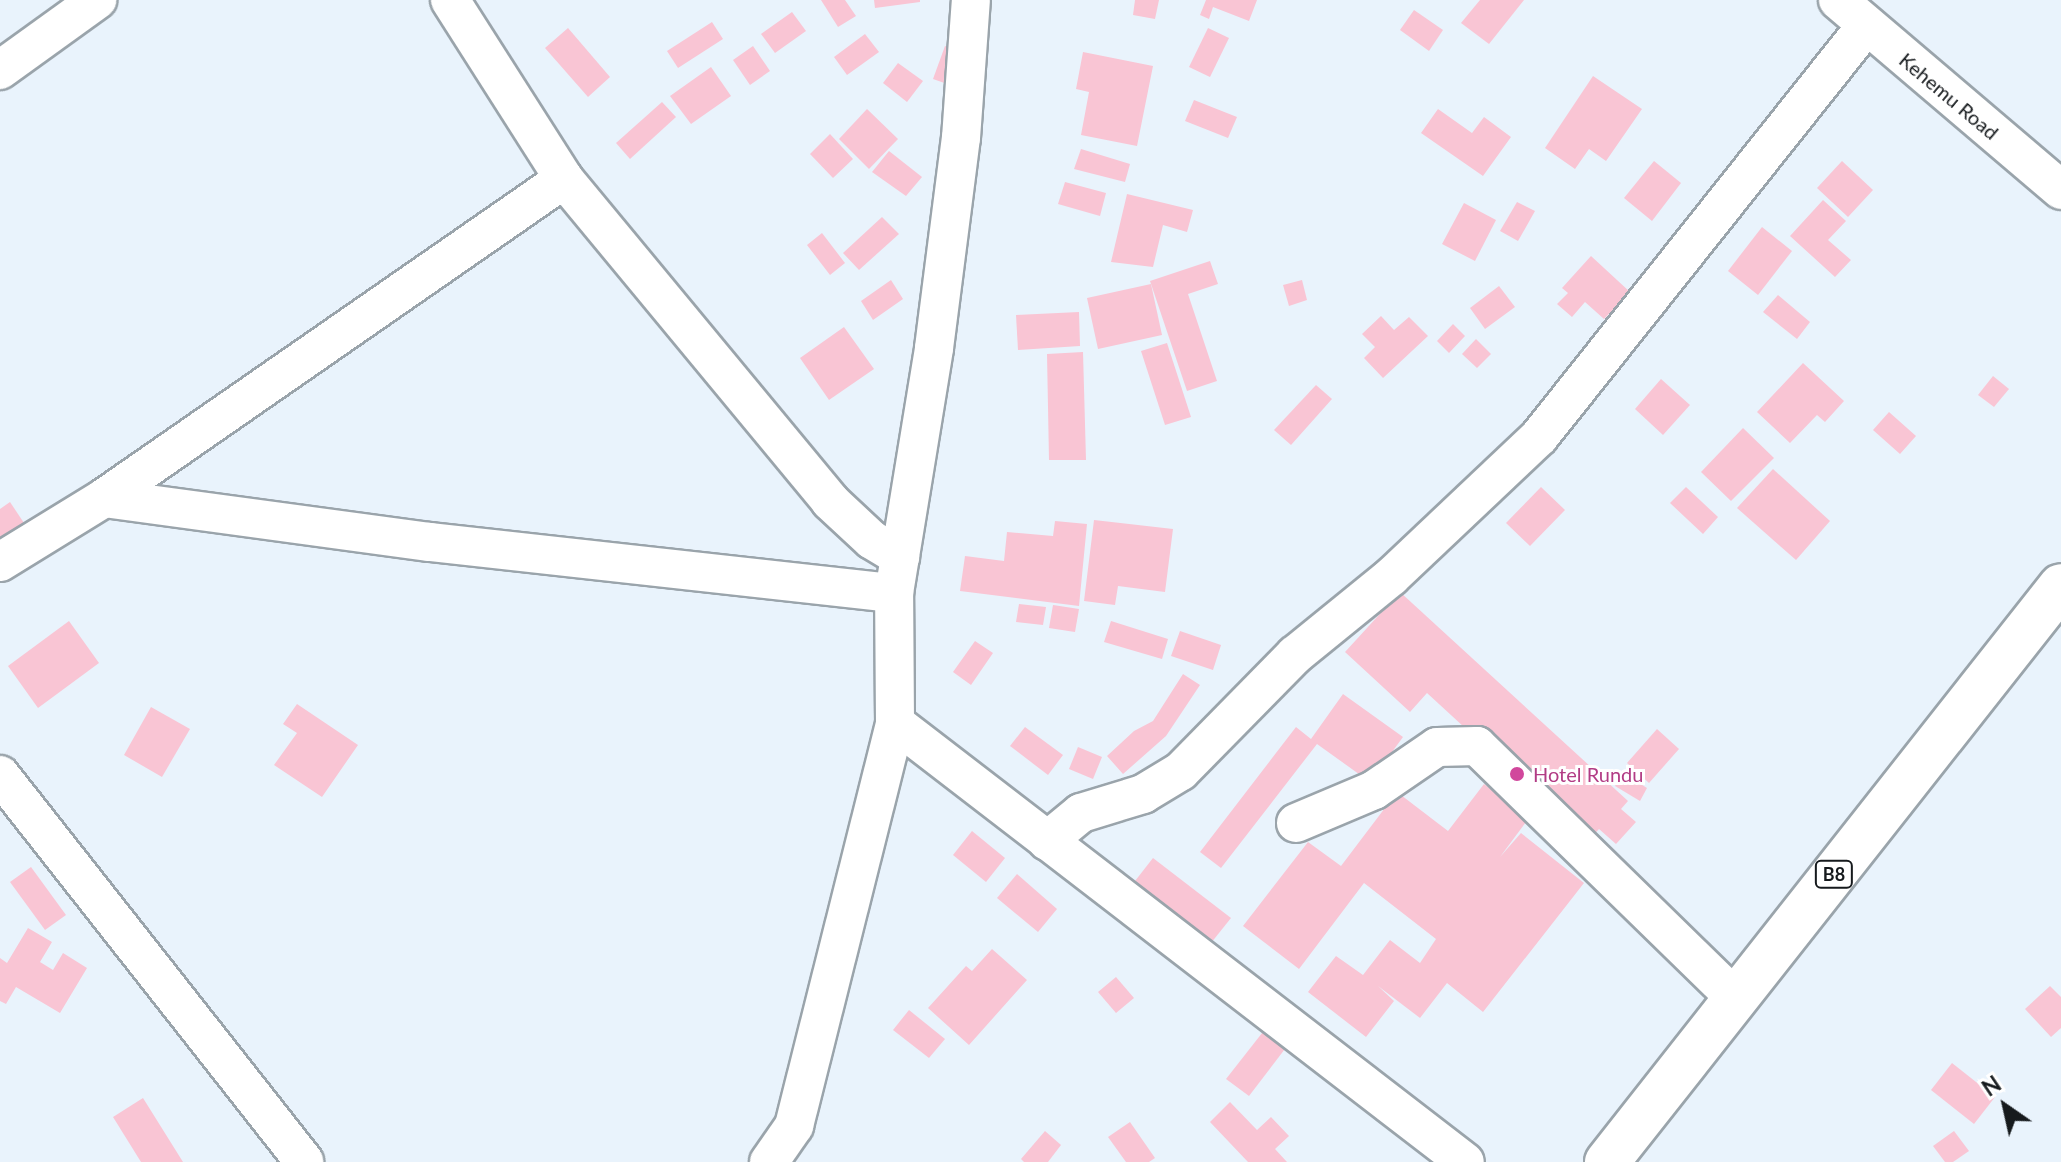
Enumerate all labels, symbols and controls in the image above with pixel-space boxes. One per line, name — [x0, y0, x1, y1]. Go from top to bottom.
street label: Kehemu Road — [1895, 48, 2003, 144]
place label: Hotel Rundu — [1533, 762, 1643, 786]
marker: Hotel Rundu — [1508, 765, 1526, 783]
road number: B8 — [1814, 860, 1854, 888]
north arrow — [1965, 1066, 2045, 1146]
text: N — [1977, 1070, 2006, 1102]

